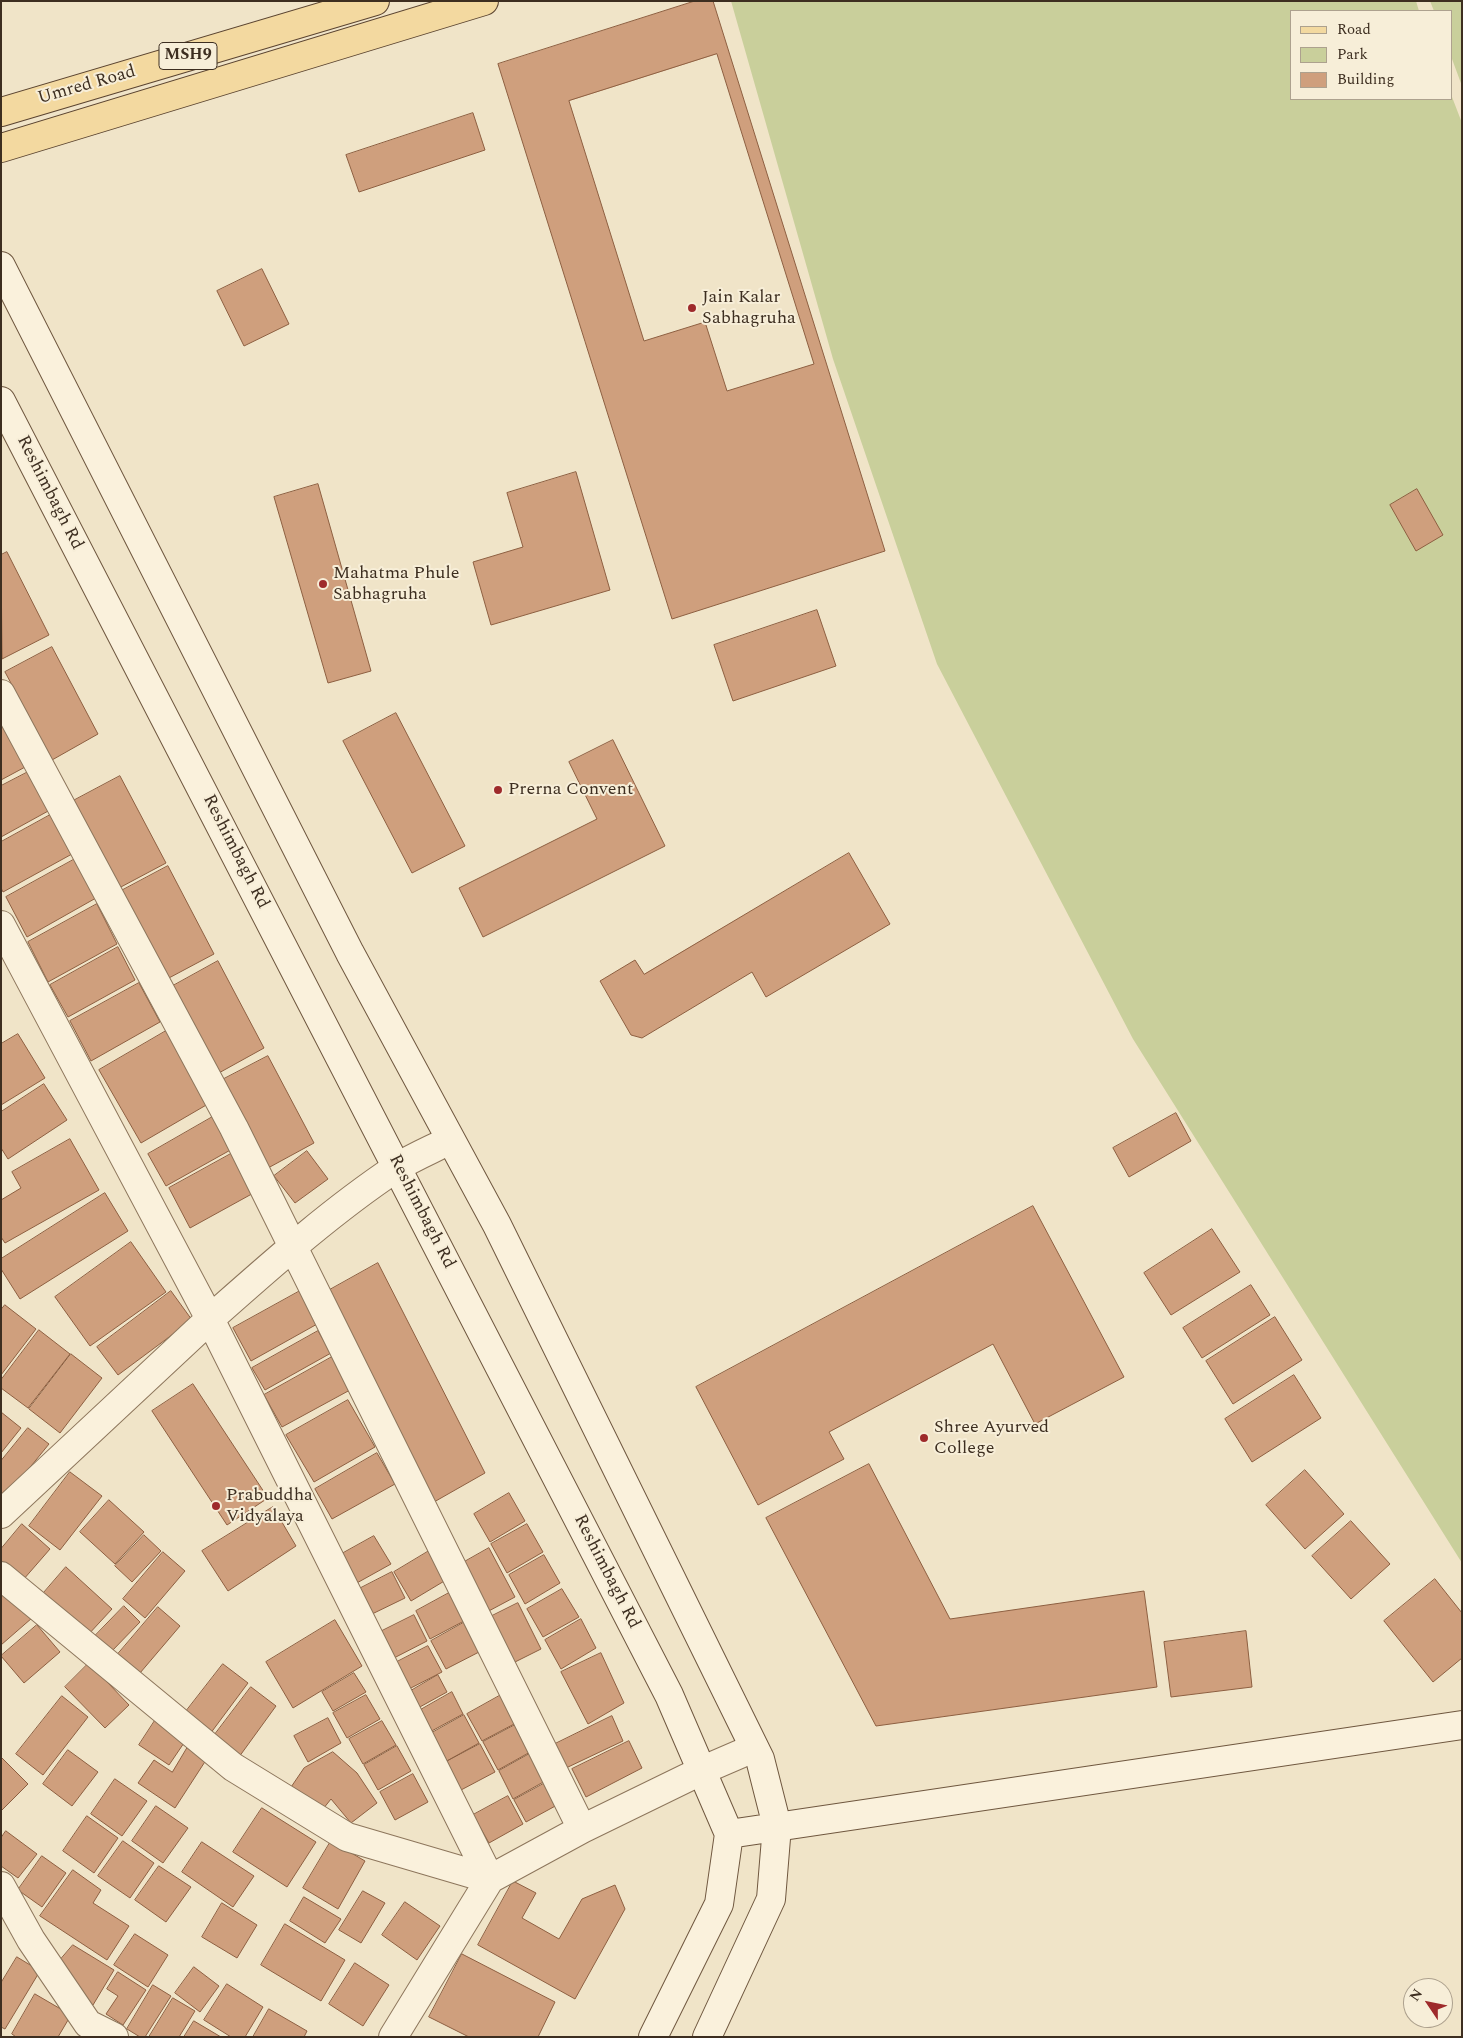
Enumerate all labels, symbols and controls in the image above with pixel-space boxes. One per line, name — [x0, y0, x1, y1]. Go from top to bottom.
legend — [1290, 10, 1453, 100]
text: Road — [1337, 18, 1371, 41]
road number: MSH9 — [159, 42, 217, 70]
text: Park — [1337, 43, 1368, 66]
street label: Umred Road — [36, 62, 138, 110]
text: Building — [1337, 68, 1394, 91]
place label: Jain Kalar Sabhagruha — [702, 287, 796, 330]
marker: Jain Kalar Sabhagruha — [686, 302, 698, 314]
street label: Reshimbagh Rd — [11, 432, 87, 554]
place label: Mahatma Phule Sabhagruha — [333, 563, 459, 606]
marker: Mahatma Phule Sabhagruha — [317, 578, 329, 590]
place label: Prerna Convent — [508, 779, 633, 801]
marker: Prerna Convent — [492, 784, 504, 796]
street label: Reshimbagh Rd — [197, 791, 273, 913]
street label: Reshimbagh Rd — [383, 1151, 459, 1273]
place label: Shree Ayurved College — [934, 1417, 1049, 1460]
marker: Shree Ayurved College — [918, 1432, 930, 1444]
place label: Prabuddha Vidyalaya — [226, 1485, 313, 1528]
marker: Prabuddha Vidyalaya — [210, 1500, 222, 1512]
street label: Reshimbagh Rd — [568, 1511, 644, 1633]
north arrow — [1403, 1978, 1453, 2028]
text: N — [1404, 1984, 1428, 2006]

